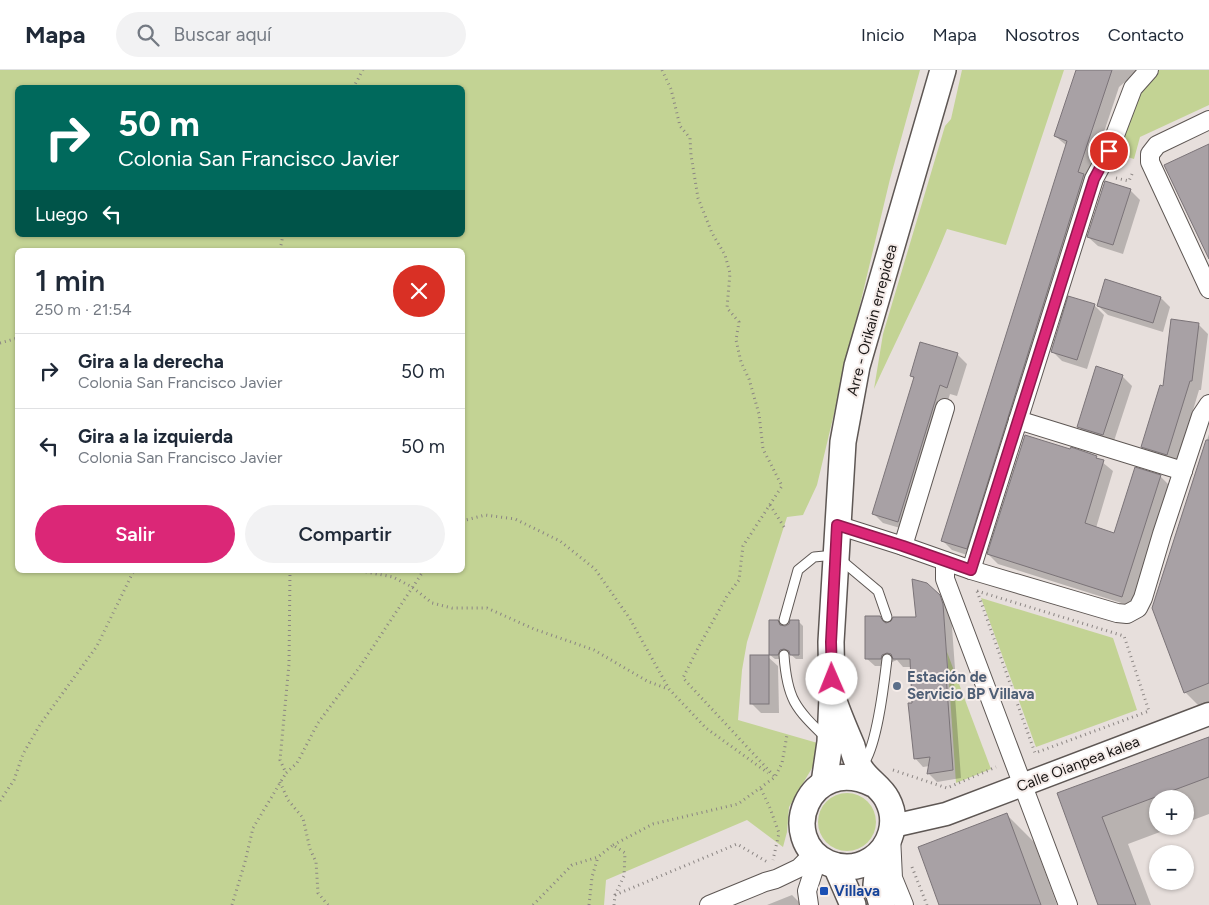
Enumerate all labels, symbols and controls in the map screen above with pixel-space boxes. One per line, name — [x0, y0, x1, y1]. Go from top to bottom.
search box — [116, 12, 466, 57]
text: Mapa — [25, 20, 86, 49]
icon: search — [134, 21, 162, 49]
text: Buscar aquí — [174, 23, 271, 46]
text: Inicio — [861, 24, 905, 46]
text: Mapa — [933, 24, 977, 46]
text: Nosotros — [1005, 24, 1080, 46]
text: Contacto — [1108, 24, 1184, 46]
text: 50 m — [118, 103, 200, 145]
icon: right — [35, 105, 100, 170]
pin — [1088, 130, 1130, 172]
icon: arrive — [1095, 137, 1123, 165]
text: Colonia San Francisco Javier — [118, 145, 399, 172]
icon: left — [98, 200, 126, 228]
text: Luego — [35, 203, 88, 226]
street label: Arre - Orikain errepidea — [843, 242, 901, 398]
text: 1 min — [35, 262, 105, 299]
button: close — [393, 265, 445, 317]
text: 250 m · 21:54 — [35, 300, 132, 319]
text: Gira a la derecha — [78, 350, 224, 373]
icon: right — [35, 357, 63, 385]
text: 50 m — [401, 360, 445, 383]
text: Colonia San Francisco Javier — [78, 373, 282, 392]
text: Gira a la izquierda — [78, 425, 233, 448]
icon: left — [35, 432, 63, 460]
text: 50 m — [401, 435, 445, 458]
text: Colonia San Francisco Javier — [78, 448, 282, 467]
button: Salir — [35, 505, 235, 563]
button: Compartir — [245, 505, 445, 563]
position arrow — [805, 652, 857, 704]
place label: Estación de Servicio BP Villava — [907, 668, 1035, 703]
marker: Estación de Servicio BP Villava — [891, 680, 903, 692]
street label: Calle Oianpea kalea — [1014, 732, 1142, 796]
map controls — [1149, 790, 1194, 890]
button: + — [1149, 790, 1194, 835]
button: − — [1149, 845, 1194, 890]
place label: Villava — [834, 882, 880, 900]
marker: Villava — [818, 885, 830, 897]

